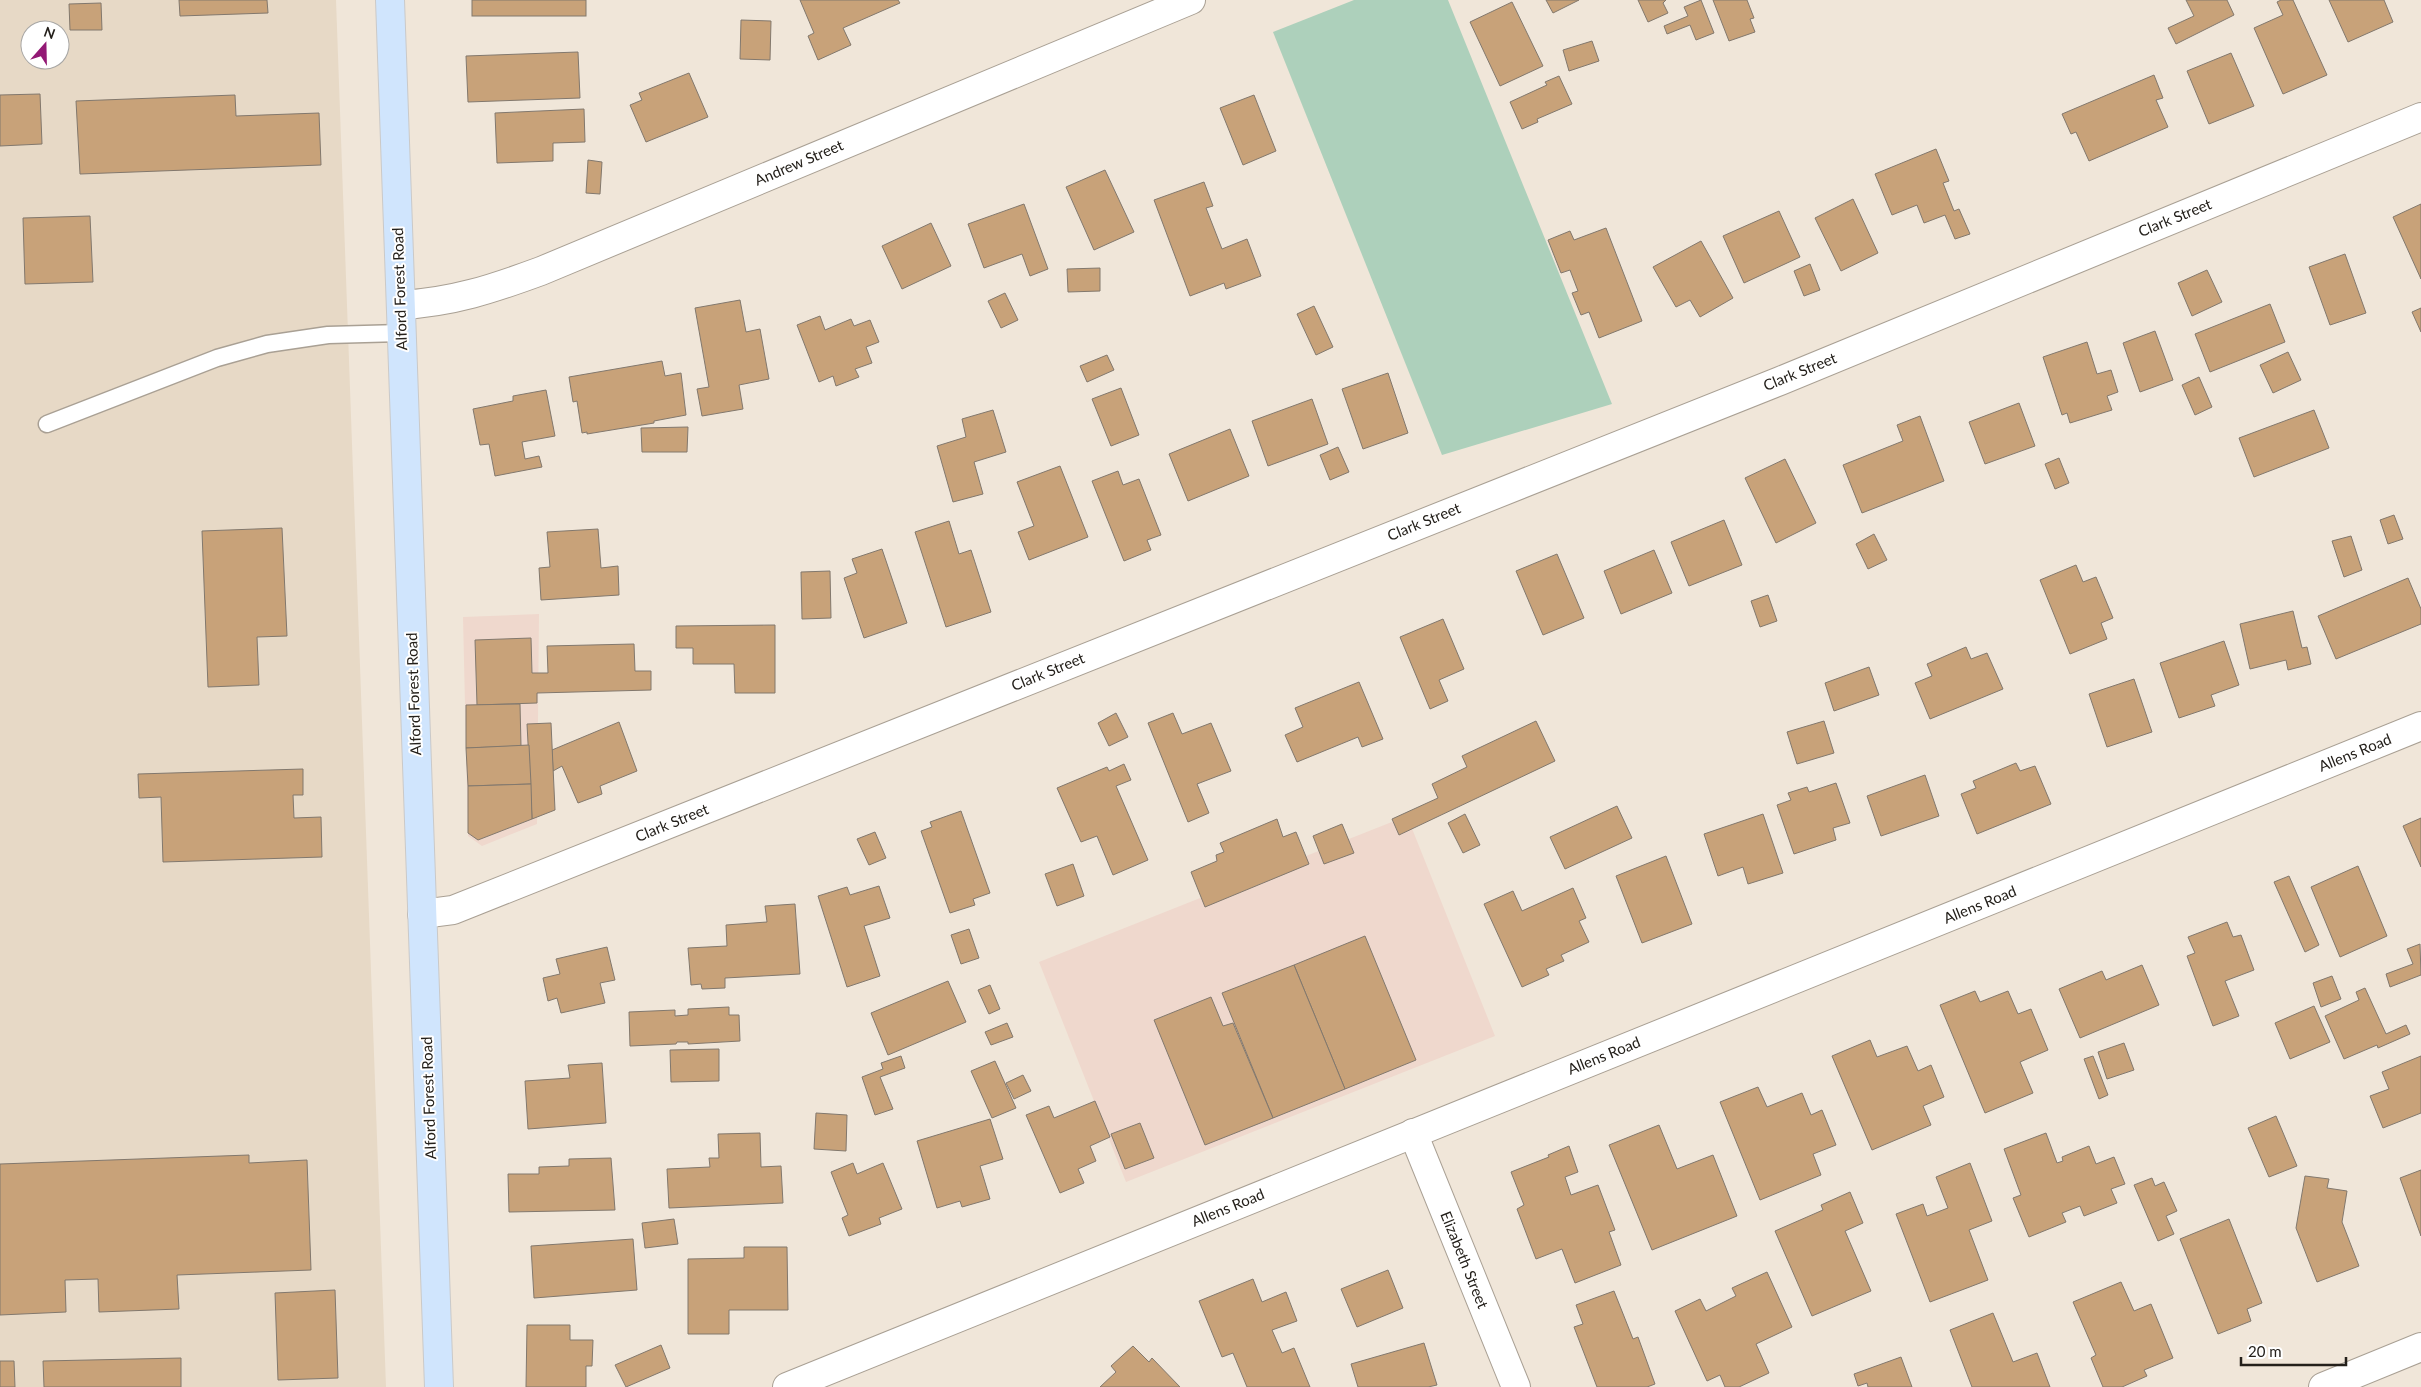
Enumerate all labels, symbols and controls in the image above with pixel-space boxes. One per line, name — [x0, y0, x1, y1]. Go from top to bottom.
north arrow — [20, 20, 70, 70]
text: N — [42, 22, 58, 42]
street label: Andrew Street — [752, 135, 846, 189]
street label: Clark Street — [2135, 194, 2214, 240]
street label: Alford Forest Road — [388, 227, 410, 351]
street label: Clark Street — [1760, 348, 1839, 394]
street label: Clark Street — [1384, 498, 1463, 544]
street label: Alford Forest Road — [402, 632, 424, 756]
street label: Clark Street — [1008, 648, 1087, 694]
street label: Allens Road — [2316, 729, 2394, 775]
street label: Clark Street — [632, 799, 711, 845]
street label: Allens Road — [1941, 881, 2019, 927]
street label: Allens Road — [1565, 1032, 1643, 1078]
street label: Alford Forest Road — [417, 1036, 439, 1160]
street label: Allens Road — [1189, 1184, 1267, 1230]
street label: Elizabeth Street — [1437, 1208, 1493, 1311]
scale bar — [2241, 1334, 2346, 1366]
text: 20 m — [2248, 1342, 2282, 1360]

